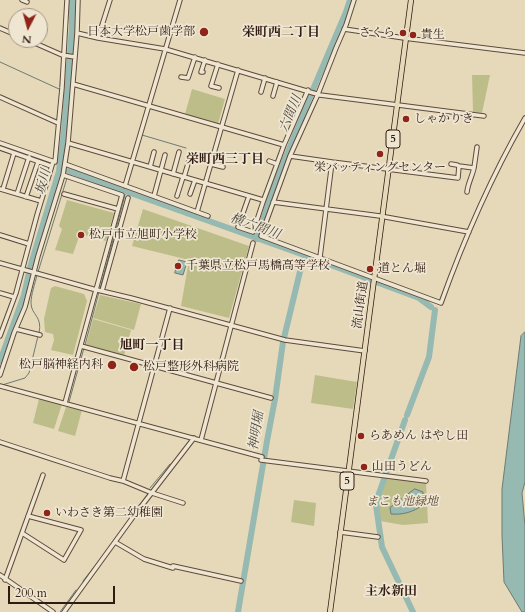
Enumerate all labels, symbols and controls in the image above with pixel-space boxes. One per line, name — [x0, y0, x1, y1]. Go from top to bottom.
north arrow — [8, 8, 48, 48]
place label: 日本大学松戸歯学部 — [87, 25, 195, 39]
district label: 栄町西二丁目 — [242, 25, 320, 41]
marker: 日本大学松戸歯学部 — [198, 26, 210, 38]
place label: さくら — [359, 26, 395, 40]
marker: さくら — [398, 28, 408, 38]
place label: 貴生 — [421, 28, 445, 42]
marker: 貴生 — [408, 30, 418, 40]
text: N — [21, 31, 32, 47]
water label: 六間川 — [276, 93, 306, 135]
place label: しゃかりき — [414, 112, 474, 126]
marker: しゃかりき — [401, 114, 411, 124]
road number: 5 — [386, 130, 400, 148]
marker: 栄バッティングセンター — [375, 149, 385, 159]
district label: 栄町西三丁目 — [186, 152, 264, 168]
place label: 栄バッティングセンター — [314, 161, 446, 175]
water label: 坂川 — [33, 167, 55, 197]
water label: 横六間川 — [228, 211, 282, 243]
place label: 松戸市立旭町小学校 — [89, 228, 197, 242]
marker: 松戸市立旭町小学校 — [76, 230, 86, 240]
place label: 千葉県立松戸馬橋高等学校 — [186, 259, 330, 273]
marker: 千葉県立松戸馬橋高等学校 — [173, 261, 183, 271]
place label: 道とん堀 — [378, 262, 426, 276]
marker: 道とん堀 — [365, 264, 375, 274]
street label: 流山街道 — [351, 280, 371, 330]
district label: 旭町一丁目 — [120, 338, 184, 354]
place label: 松戸脳神経内科 — [19, 358, 103, 372]
marker: 松戸脳神経内科 — [106, 359, 118, 371]
place label: 松戸整形外科病院 — [143, 360, 239, 374]
marker: 松戸整形外科病院 — [128, 361, 140, 373]
water label: 神明堀 — [246, 411, 268, 451]
place label: らあめん はやし田 — [369, 429, 468, 443]
marker: らあめん はやし田 — [356, 431, 366, 441]
place label: 山田うどん — [372, 460, 432, 474]
marker: 山田うどん — [359, 462, 369, 472]
road number: 5 — [340, 472, 354, 490]
park label: まこも池緑地 — [366, 495, 438, 509]
place label: いわさき第二幼稚園 — [55, 506, 163, 520]
marker: いわさき第二幼稚園 — [42, 508, 52, 518]
scale bar — [10, 578, 117, 604]
district label: 主水新田 — [365, 584, 417, 600]
text: 200 m — [15, 585, 47, 601]

